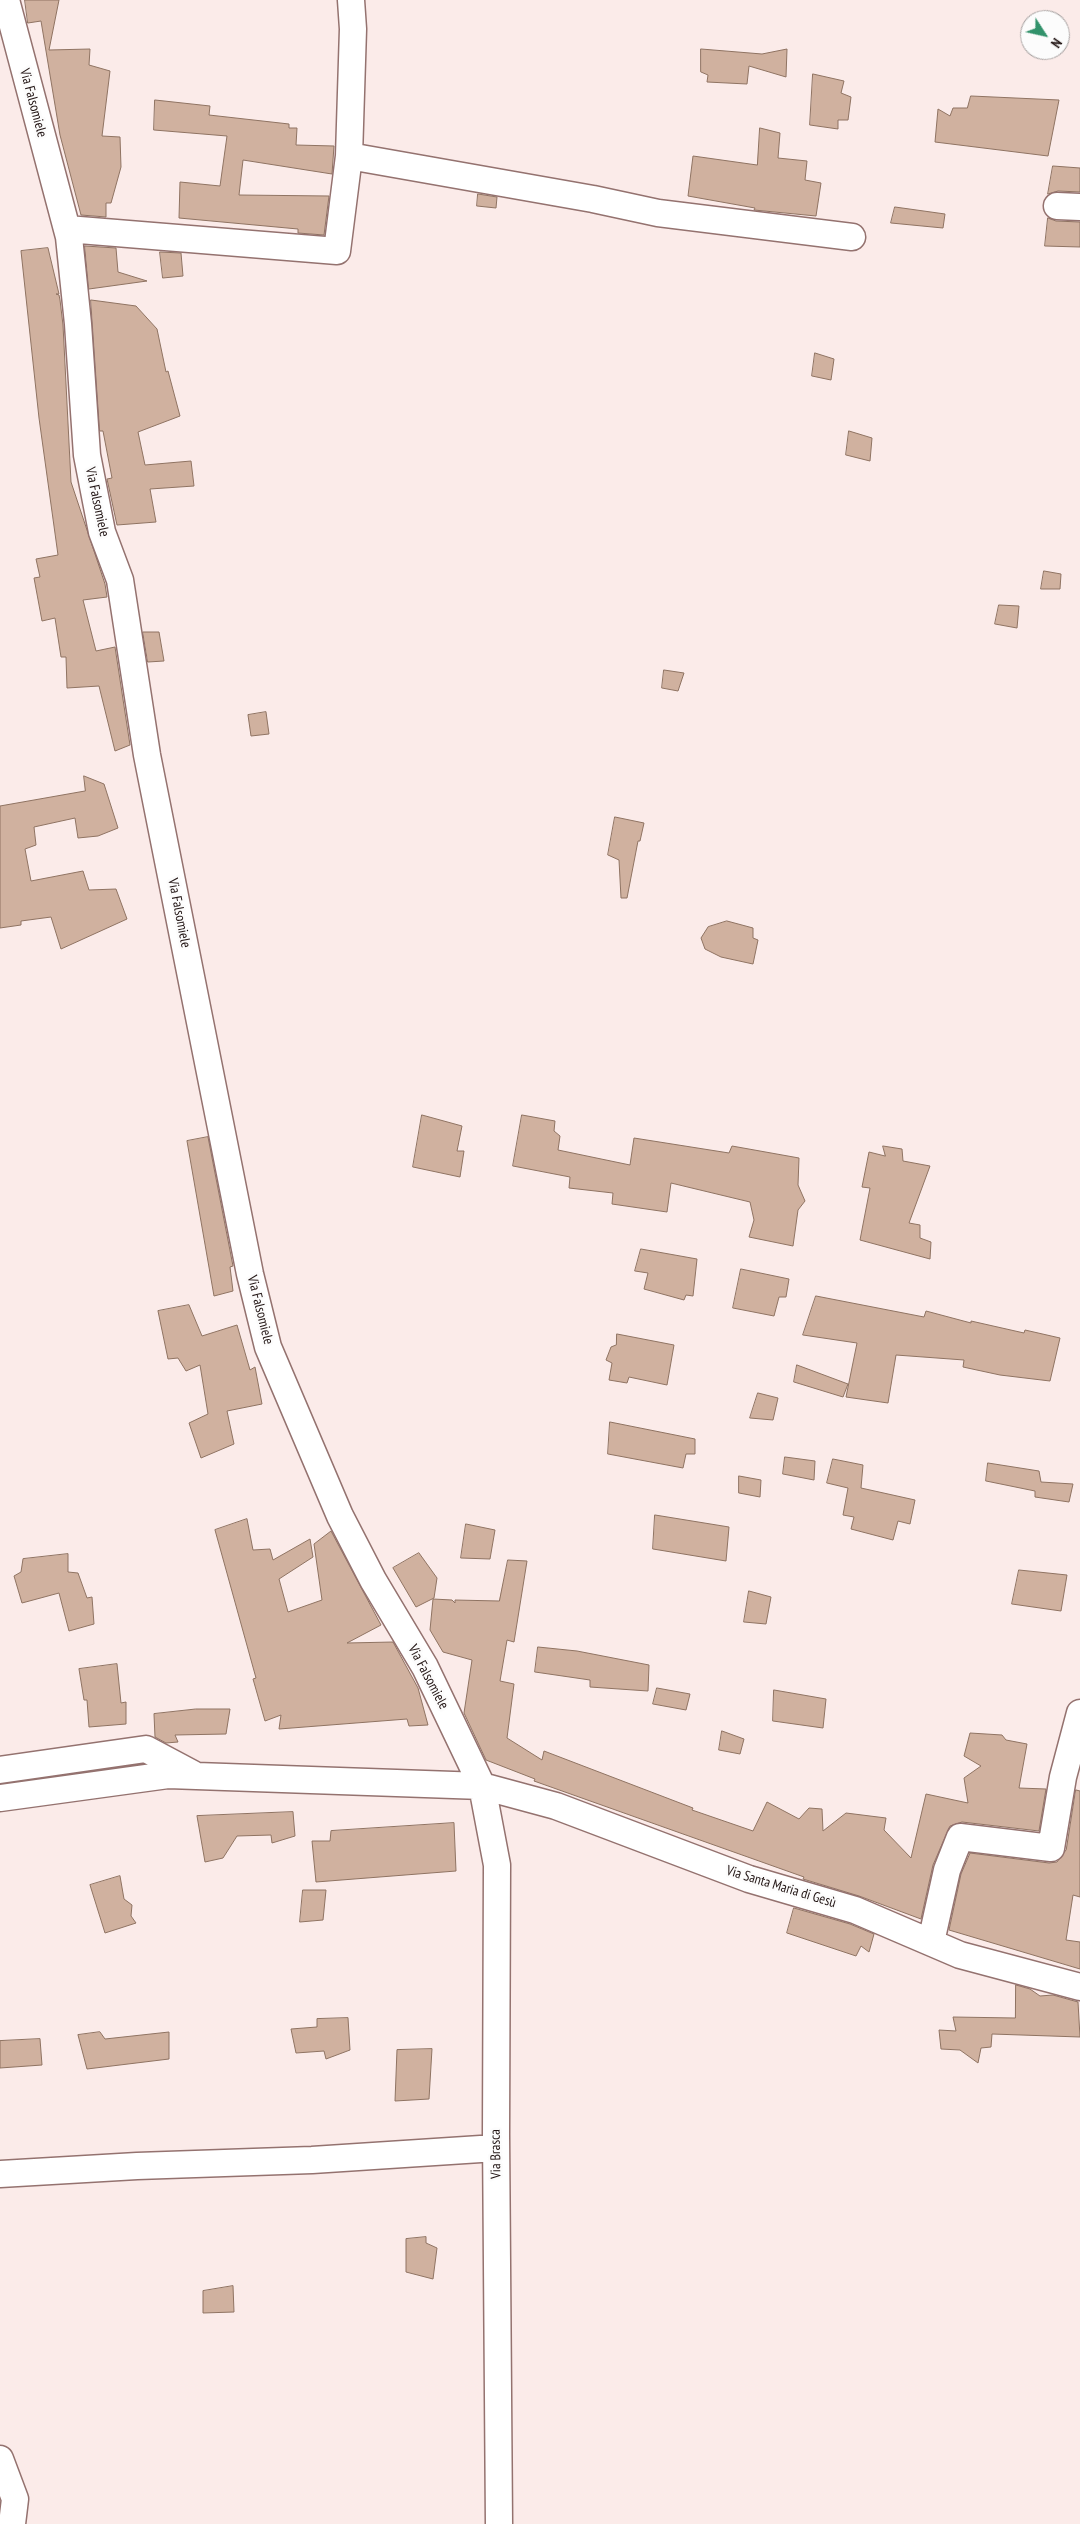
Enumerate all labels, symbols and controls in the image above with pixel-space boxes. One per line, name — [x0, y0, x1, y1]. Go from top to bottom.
north arrow — [1020, 10, 1070, 60]
text: N — [1047, 35, 1066, 51]
street label: Via Falsomiele — [16, 67, 50, 139]
street label: Via Falsomiele — [81, 466, 113, 538]
street label: Via Falsomiele — [164, 877, 194, 949]
street label: Via Falsomiele — [243, 1274, 277, 1346]
street label: Via Falsomiele — [404, 1642, 452, 1712]
street label: Via Santa Maria di Gesù — [724, 1862, 838, 1912]
street label: Via Brasca — [487, 2129, 505, 2179]

